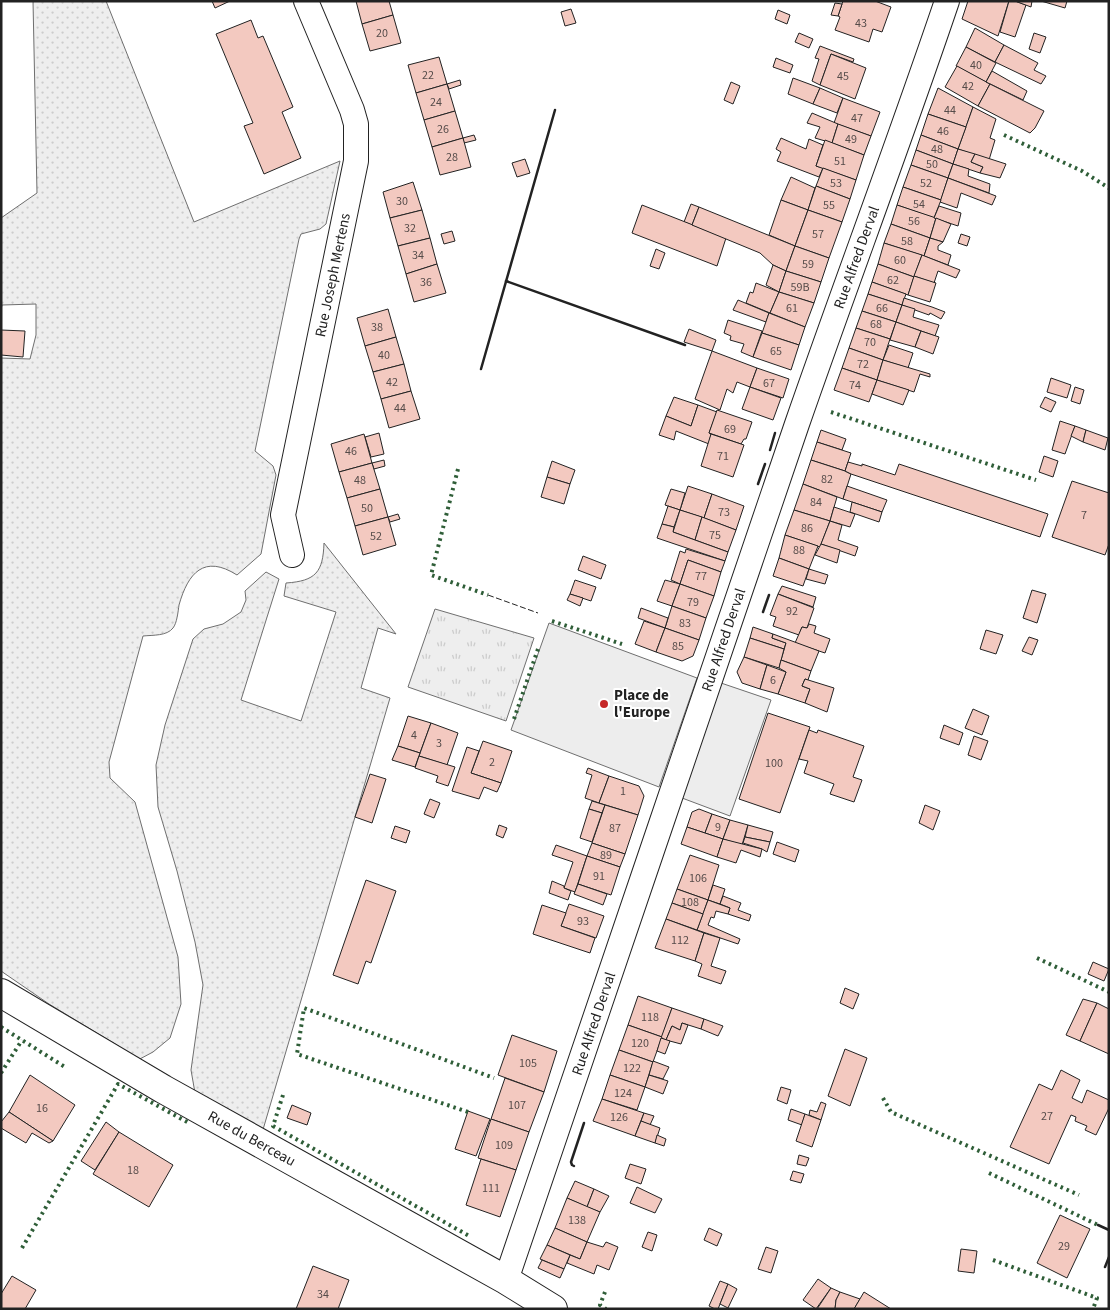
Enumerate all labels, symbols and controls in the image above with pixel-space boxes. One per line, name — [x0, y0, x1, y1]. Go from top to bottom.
house number: 43 — [855, 15, 867, 32]
house number: 20 — [376, 25, 388, 42]
house number: 40 — [970, 57, 982, 74]
house number: 22 — [422, 67, 434, 84]
house number: 45 — [837, 68, 849, 85]
house number: 42 — [962, 78, 974, 95]
house number: 24 — [430, 94, 442, 111]
house number: 44 — [944, 102, 956, 119]
house number: 47 — [851, 110, 863, 127]
house number: 26 — [437, 121, 449, 138]
house number: 46 — [937, 123, 949, 140]
house number: 49 — [845, 131, 857, 148]
house number: 48 — [931, 141, 943, 158]
house number: 28 — [446, 149, 458, 166]
house number: 51 — [834, 153, 846, 170]
house number: 50 — [926, 156, 938, 173]
house number: 53 — [830, 175, 842, 192]
house number: 52 — [920, 175, 932, 192]
house number: 30 — [396, 193, 408, 210]
house number: 54 — [913, 196, 925, 213]
house number: 55 — [823, 197, 835, 214]
street label: Rue Alfred Derval — [829, 203, 885, 312]
street label: Rue Joseph Mertens — [310, 211, 356, 339]
house number: 56 — [908, 213, 920, 230]
house number: 32 — [404, 220, 416, 237]
house number: 57 — [812, 226, 824, 243]
house number: 58 — [901, 233, 913, 250]
house number: 34 — [412, 247, 424, 264]
house number: 60 — [894, 252, 906, 269]
house number: 59 — [802, 256, 814, 273]
house number: 62 — [887, 272, 899, 289]
house number: 36 — [420, 274, 432, 291]
house number: 59B — [791, 279, 809, 296]
house number: 61 — [786, 300, 798, 317]
house number: 66 — [876, 300, 888, 317]
house number: 68 — [870, 316, 882, 333]
house number: 38 — [371, 319, 383, 336]
house number: 70 — [864, 334, 876, 351]
house number: 65 — [770, 343, 782, 360]
house number: 40 — [378, 347, 390, 364]
house number: 72 — [857, 356, 869, 373]
house number: 42 — [386, 374, 398, 391]
house number: 67 — [763, 375, 775, 392]
house number: 74 — [849, 377, 861, 394]
house number: 44 — [394, 400, 406, 417]
house number: 69 — [724, 421, 736, 438]
house number: 46 — [345, 443, 357, 460]
house number: 71 — [717, 448, 729, 465]
house number: 82 — [821, 471, 833, 488]
house number: 48 — [354, 472, 366, 489]
house number: 84 — [810, 494, 822, 511]
house number: 50 — [361, 500, 373, 517]
house number: 73 — [718, 504, 730, 521]
house number: 7 — [1081, 507, 1087, 524]
house number: 86 — [801, 520, 813, 537]
house number: 75 — [709, 527, 721, 544]
house number: 52 — [370, 528, 382, 545]
house number: 88 — [793, 542, 805, 559]
house number: 77 — [695, 568, 707, 585]
street label: Rue Alfred Derval — [697, 585, 751, 694]
house number: 79 — [687, 594, 699, 611]
house number: 92 — [786, 603, 798, 620]
house number: 83 — [679, 615, 691, 632]
house number: 85 — [672, 638, 684, 655]
house number: 6 — [770, 672, 776, 689]
place label: Place de l'Europe — [614, 685, 670, 723]
marker: Place de l'Europe — [598, 698, 610, 710]
house number: 4 — [411, 727, 417, 744]
house number: 3 — [436, 735, 442, 752]
house number: 2 — [489, 754, 495, 771]
house number: 100 — [765, 755, 783, 772]
house number: 1 — [620, 783, 626, 800]
house number: 9 — [715, 819, 721, 836]
house number: 87 — [609, 820, 621, 837]
house number: 89 — [600, 847, 612, 864]
house number: 91 — [593, 868, 605, 885]
house number: 106 — [689, 870, 707, 887]
house number: 108 — [681, 894, 699, 911]
house number: 93 — [577, 913, 589, 930]
house number: 112 — [671, 932, 689, 949]
street label: Rue Alfred Derval — [567, 969, 621, 1078]
house number: 118 — [641, 1009, 659, 1026]
house number: 120 — [631, 1035, 649, 1052]
house number: 105 — [519, 1055, 537, 1072]
house number: 122 — [623, 1060, 641, 1077]
house number: 124 — [614, 1085, 632, 1102]
house number: 107 — [508, 1097, 526, 1114]
house number: 16 — [36, 1100, 48, 1117]
street label: Rue du Berceau — [204, 1106, 299, 1172]
house number: 27 — [1041, 1108, 1053, 1125]
house number: 126 — [610, 1109, 628, 1126]
house number: 109 — [495, 1137, 513, 1154]
house number: 18 — [127, 1162, 139, 1179]
house number: 111 — [482, 1180, 500, 1197]
house number: 138 — [568, 1212, 586, 1229]
house number: 29 — [1058, 1238, 1070, 1255]
house number: 34 — [317, 1286, 329, 1303]

